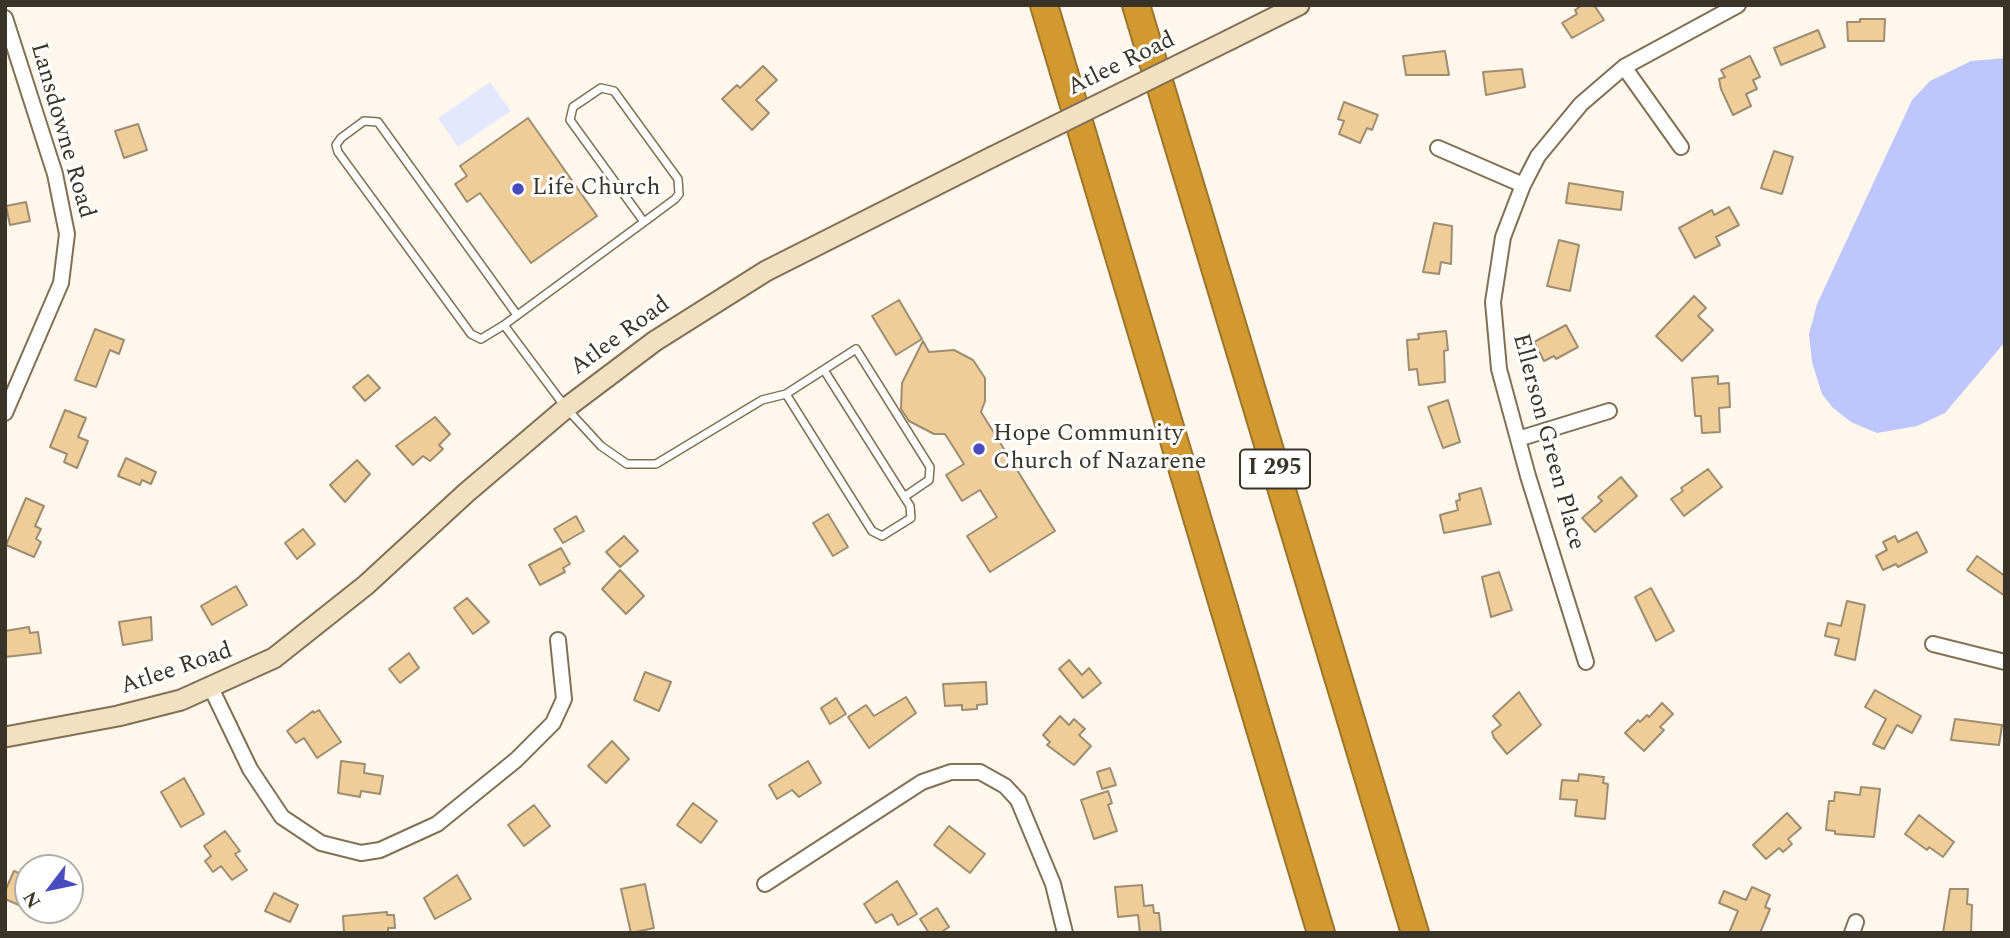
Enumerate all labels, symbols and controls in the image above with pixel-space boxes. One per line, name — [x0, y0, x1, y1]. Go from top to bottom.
street label: Atlee Road — [1063, 27, 1181, 103]
street label: Lansdowne Road — [22, 40, 100, 222]
place label: Life Church — [532, 175, 660, 203]
marker: Life Church — [510, 181, 526, 197]
street label: Atlee Road — [566, 291, 676, 383]
street label: Ellerson Green Place — [1504, 331, 1590, 553]
place label: Hope Community Church of Nazarene — [993, 421, 1206, 477]
marker: Hope Community Church of Nazarene — [971, 441, 987, 457]
road number: I 295 — [1240, 449, 1310, 489]
street label: Atlee Road — [117, 637, 237, 703]
north arrow — [14, 854, 84, 924]
text: N — [16, 885, 49, 914]

